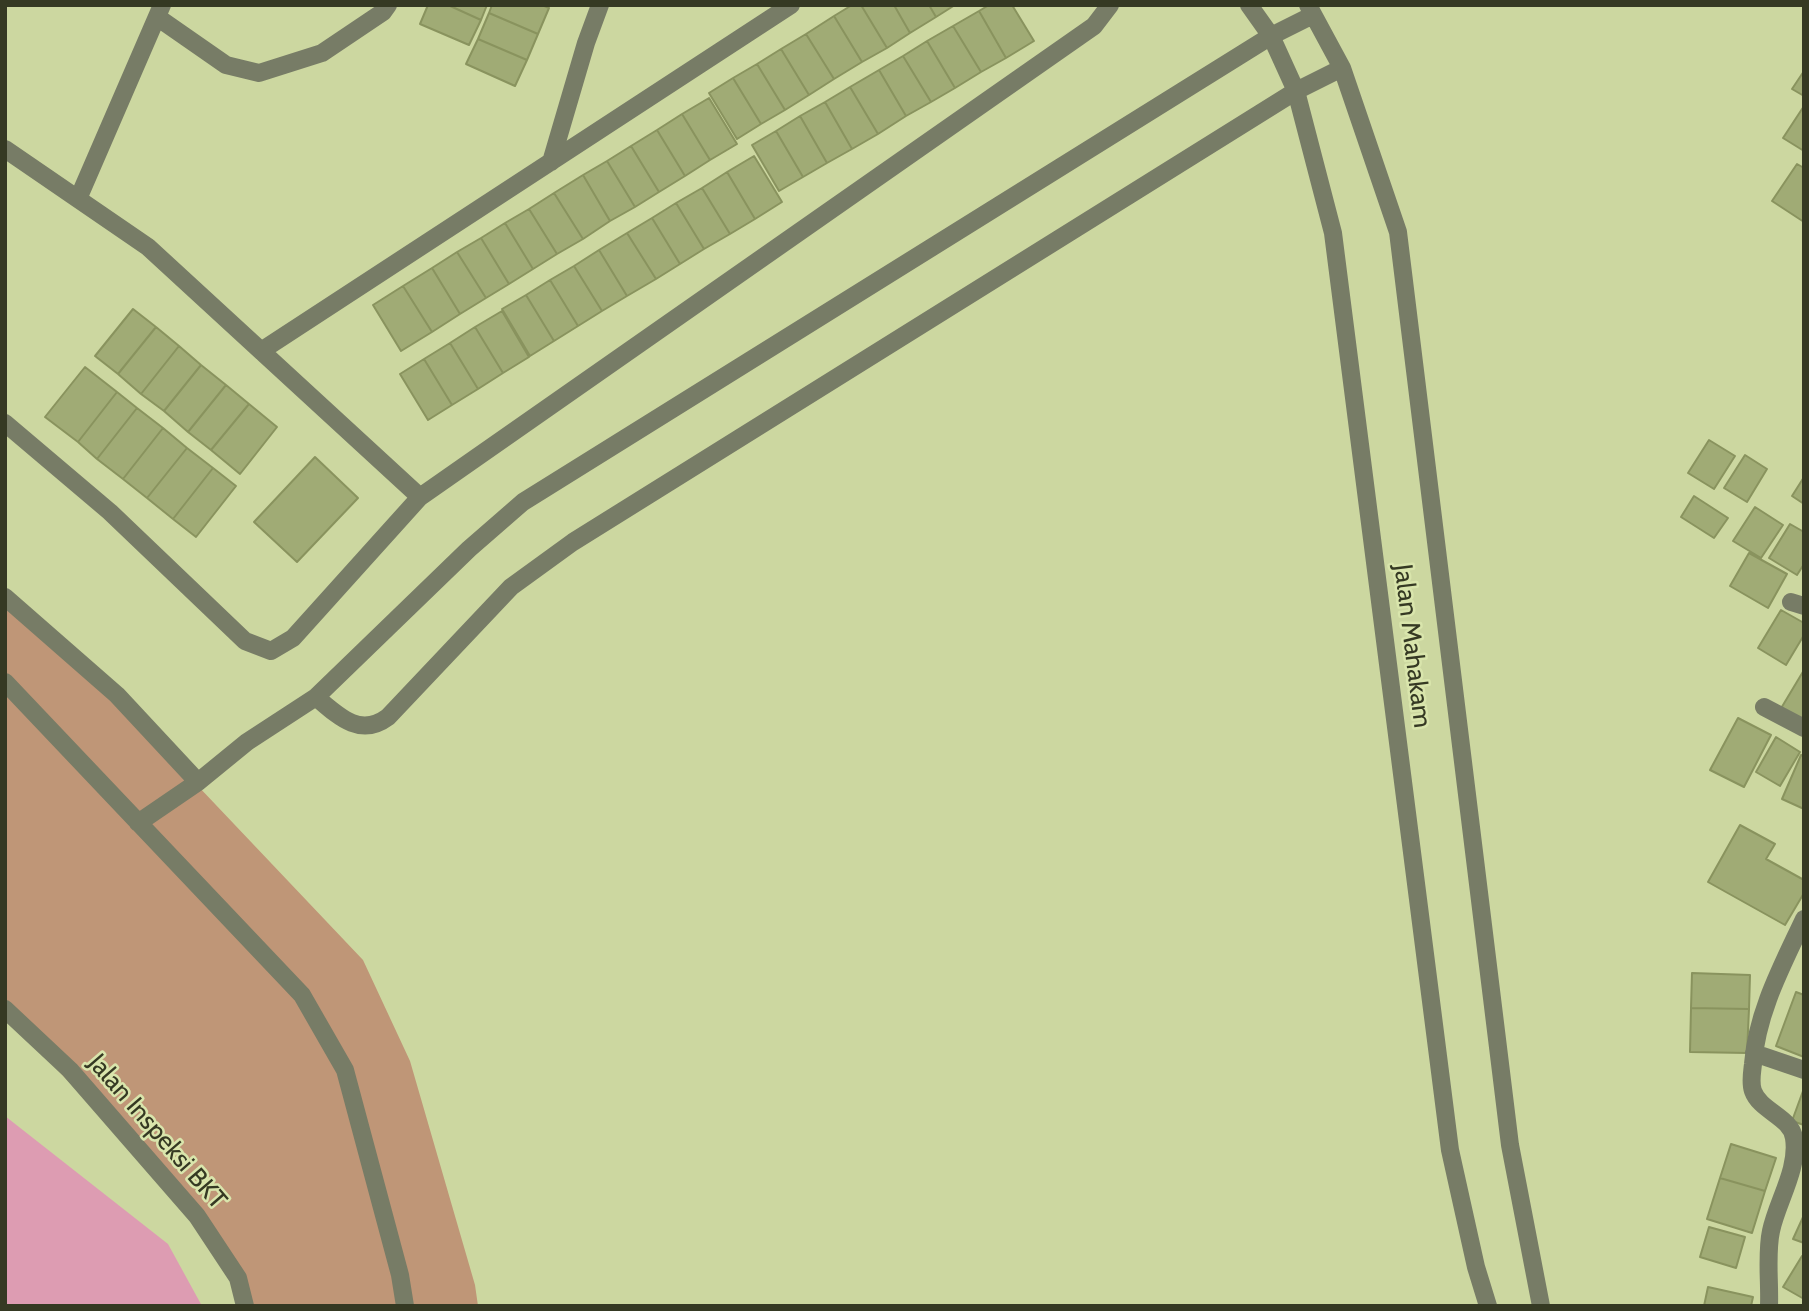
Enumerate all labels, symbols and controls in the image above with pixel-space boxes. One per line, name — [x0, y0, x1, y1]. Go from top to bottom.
street label: Jalan Mahakam — [1386, 562, 1438, 730]
street label: Jalan Inspeksi BKT — [81, 1048, 233, 1216]

